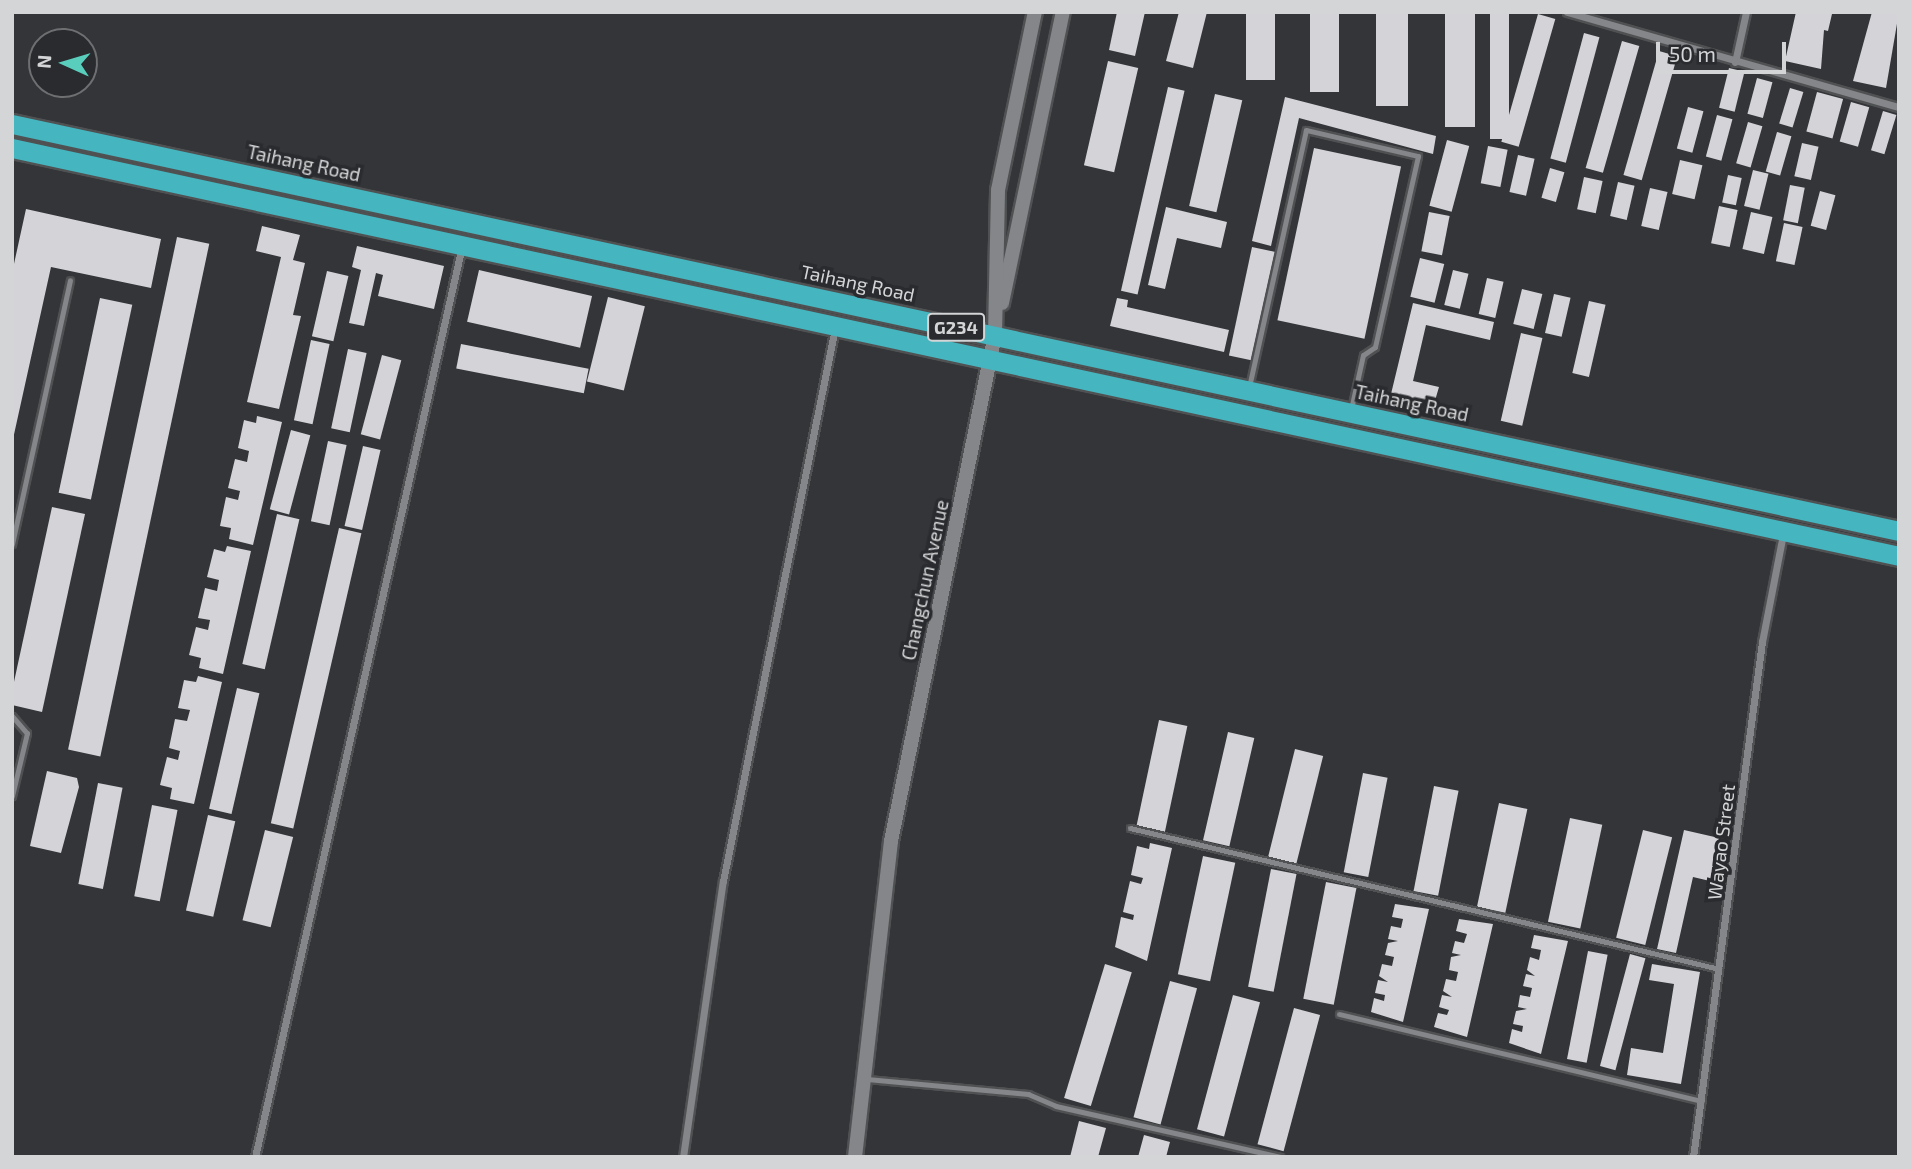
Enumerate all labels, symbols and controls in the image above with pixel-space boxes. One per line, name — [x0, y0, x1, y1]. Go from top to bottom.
north arrow — [28, 28, 98, 98]
scale bar — [1659, 28, 1788, 72]
text: 50 m — [1669, 41, 1716, 66]
text: N — [32, 54, 55, 69]
street label: Taihang Road — [245, 140, 363, 186]
street label: Taihang Road — [799, 260, 917, 306]
road number: G234 — [926, 312, 986, 342]
street label: Taihang Road — [1353, 380, 1471, 426]
street label: Changchun Avenue — [897, 497, 953, 663]
street label: Wayao Street — [1703, 783, 1739, 901]

